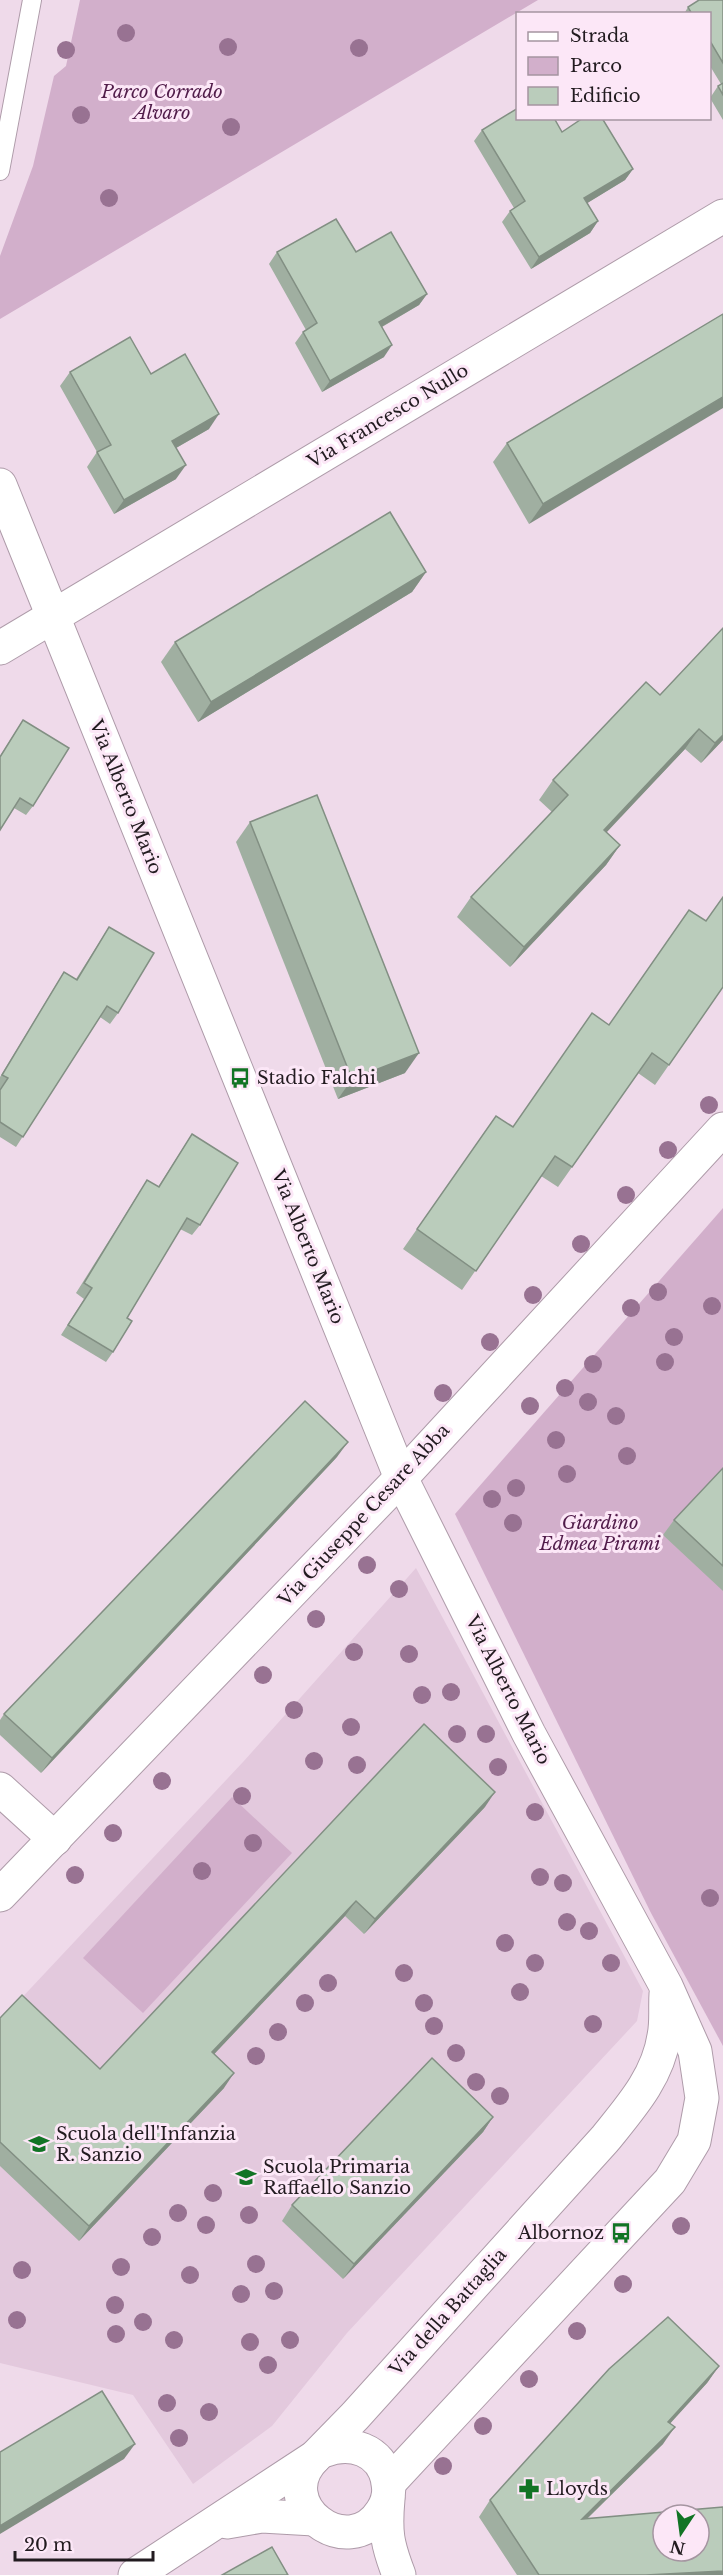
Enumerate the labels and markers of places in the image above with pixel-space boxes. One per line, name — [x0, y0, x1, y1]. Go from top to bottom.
bus stop icon: Stadio Falchi — [228, 1066, 252, 1090]
place label: Stadio Falchi — [257, 1067, 376, 1089]
place label: Scuola dell'Infanzia R. Sanzio — [56, 2123, 236, 2166]
school or university icon: Scuola dell'Infanzia R. Sanzio — [27, 2132, 51, 2156]
place label: Scuola Primaria Raffaello Sanzio — [263, 2156, 411, 2199]
school or university icon: Scuola Primaria Raffaello Sanzio — [234, 2165, 258, 2189]
bus stop icon: Albornoz — [609, 2221, 633, 2245]
place label: Albornoz — [517, 2222, 604, 2244]
pharmacy icon: Lloyds — [517, 2477, 541, 2501]
place label: Lloyds — [546, 2478, 608, 2500]

